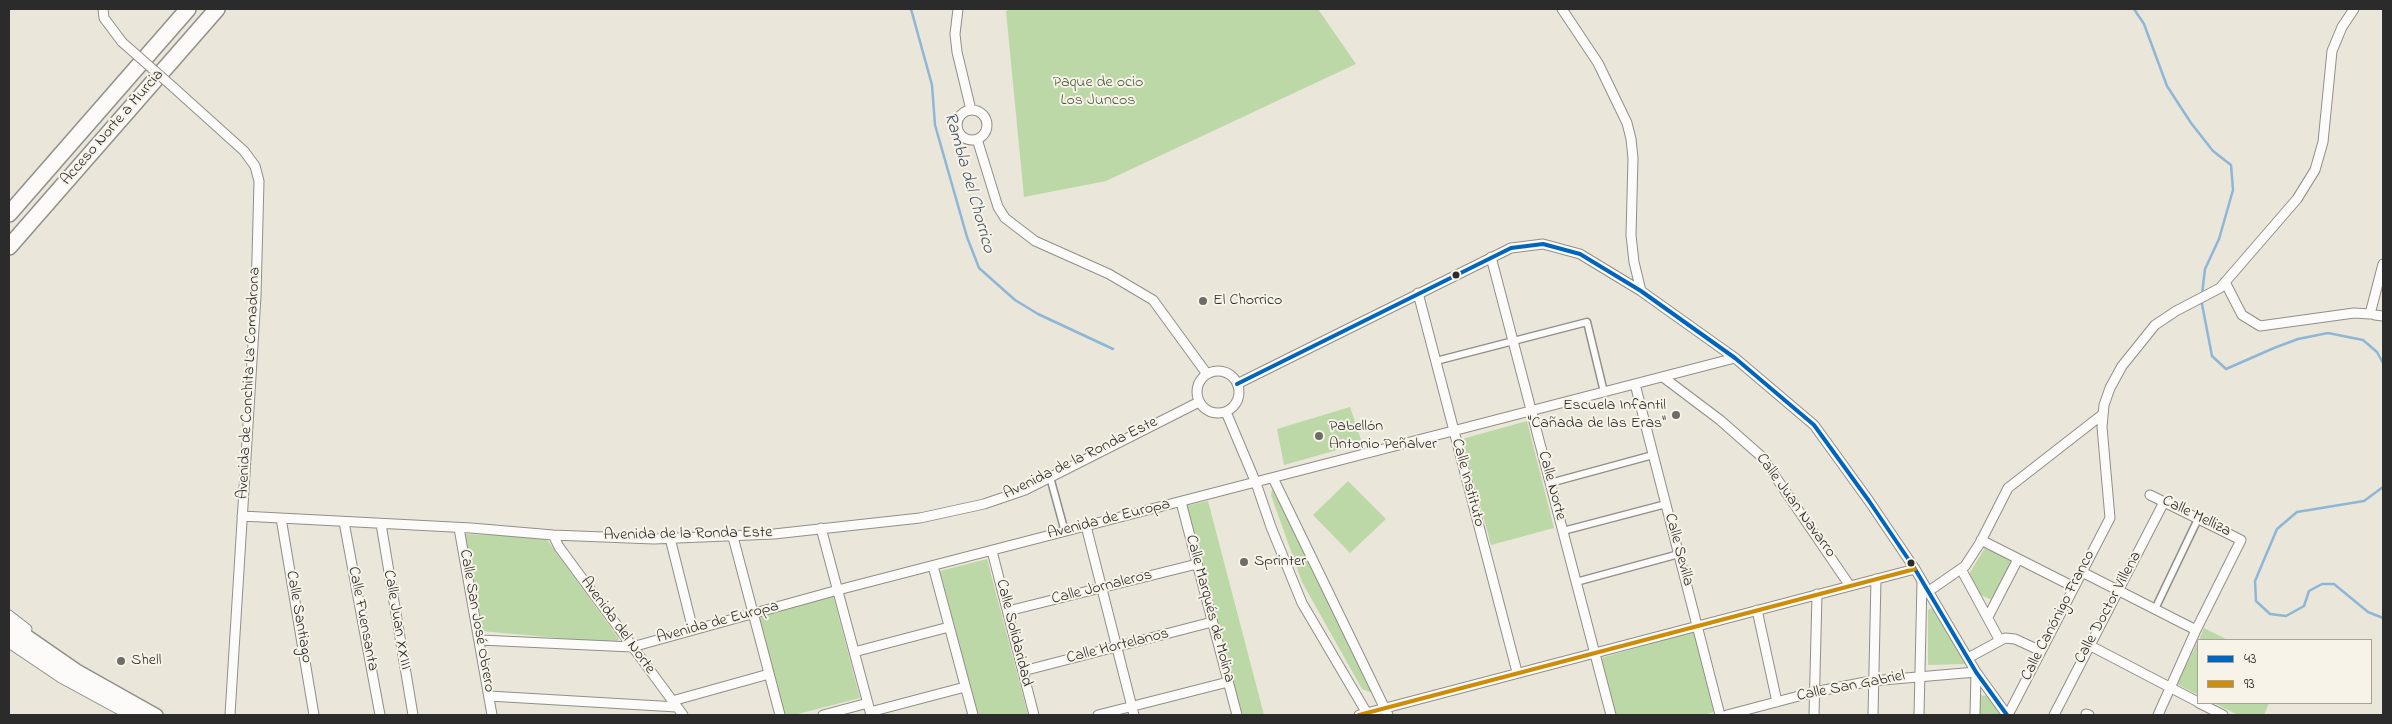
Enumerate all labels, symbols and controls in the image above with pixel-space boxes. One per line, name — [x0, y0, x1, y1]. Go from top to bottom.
street label: Acceso Norte a Murcia — [57, 66, 169, 190]
park label: Paque de ocio Los Juncos — [1053, 73, 1143, 111]
water label: Rambla del Chorrico — [938, 110, 998, 256]
street label: Avenida de Conchita La Comadrona — [234, 266, 266, 500]
unlabelled marker — [1451, 270, 1461, 280]
place label: El Chorrico — [1213, 291, 1282, 311]
marker: El Chorrico — [1197, 295, 1209, 307]
place label: Escuela Infantil "Cañada de las Eras" — [1528, 396, 1666, 434]
marker: Escuela Infantil "Cañada de las Eras" — [1670, 409, 1682, 421]
street label: Avenida de la Ronda Este — [1001, 413, 1161, 505]
place label: Pabellón Antonio Peñalver — [1329, 417, 1437, 455]
marker: Pabellón Antonio Peñalver — [1313, 430, 1325, 442]
street label: Calle Instituto — [1446, 437, 1488, 529]
street label: Calle Norte — [1533, 449, 1569, 523]
street label: Calle Juan Navarro — [1751, 450, 1839, 562]
street label: Calle Melliza — [2158, 492, 2234, 542]
street label: Avenida de Europa — [1046, 495, 1172, 545]
street label: Calle Sevilla — [1659, 512, 1697, 588]
street label: Avenida de la Ronda Este — [604, 524, 772, 546]
street label: Calle Marqués de Molina — [1180, 533, 1238, 685]
street label: Calle San José Obrero — [454, 548, 498, 694]
street label: Calle Canónigo Franco — [2018, 548, 2100, 684]
street label: Calle Doctor Villena — [2071, 549, 2147, 667]
place label: Sprinter — [1254, 552, 1306, 572]
marker: Sprinter — [1238, 556, 1250, 568]
unlabelled marker — [1906, 558, 1916, 568]
street label: Calle Fuensanta — [342, 565, 382, 673]
street label: Calle Jornaleros — [1050, 566, 1154, 610]
street label: Calle Santiago — [280, 569, 316, 665]
street label: Calle Juan XXIII — [378, 569, 414, 671]
street label: Avenida del Norte — [575, 574, 659, 678]
street label: Calle Solidaridad — [990, 577, 1036, 689]
street label: Avenida de Europa — [655, 597, 781, 649]
street label: Calle Hortelanos — [1065, 625, 1171, 669]
legend — [2197, 639, 2372, 704]
text: 43 — [2244, 648, 2256, 670]
place label: Shell — [131, 651, 161, 671]
marker: Shell — [115, 655, 127, 667]
street label: Calle San Gabriel — [1795, 667, 1907, 707]
text: 93 — [2244, 673, 2255, 695]

